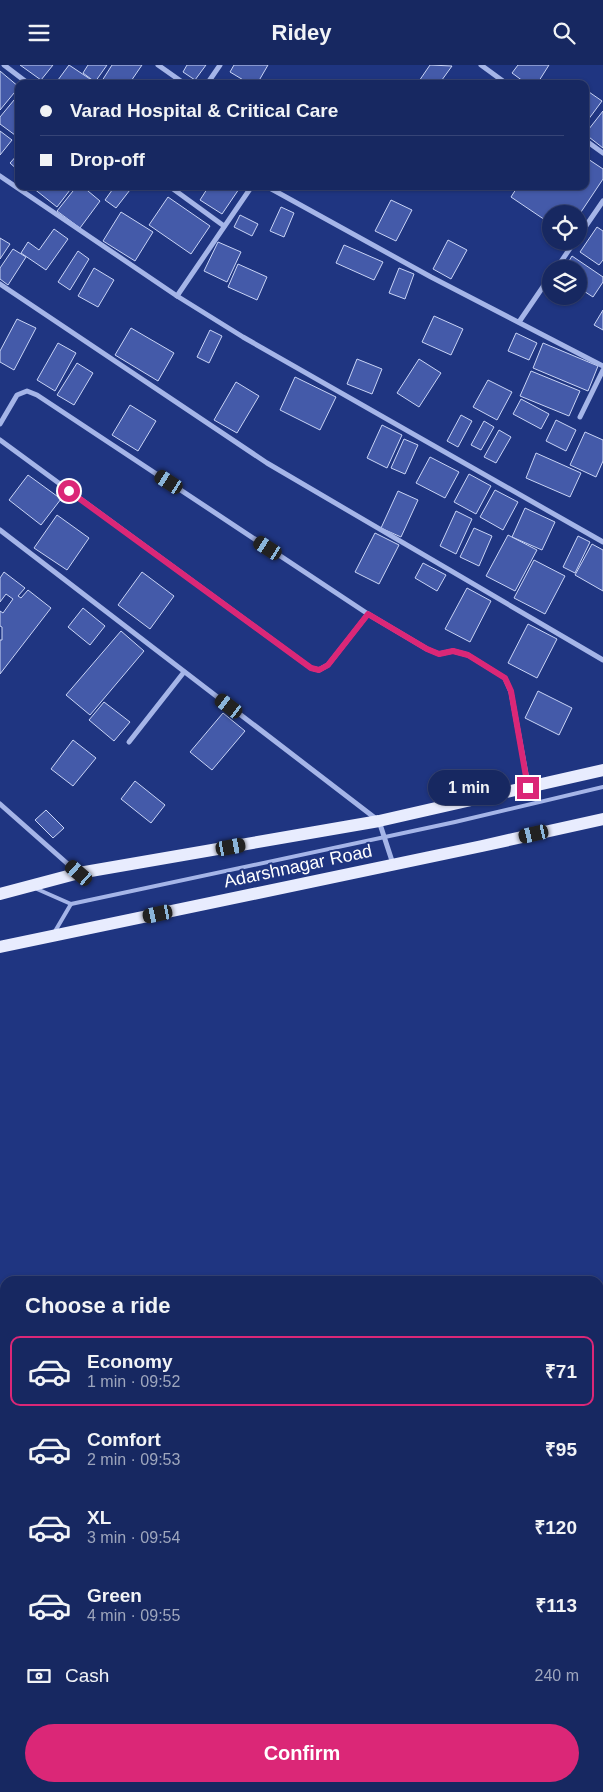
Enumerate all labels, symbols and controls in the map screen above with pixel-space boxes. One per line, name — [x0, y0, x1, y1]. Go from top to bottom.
icon: menu — [25, 19, 53, 47]
icon: search — [550, 19, 578, 47]
text: Ridey — [272, 20, 331, 45]
text: Varad Hospital & Critical Care — [70, 100, 338, 121]
text: Drop-off — [70, 149, 145, 170]
map controls — [542, 205, 587, 305]
button: locate — [542, 205, 587, 250]
button: layers — [542, 260, 587, 305]
car — [152, 468, 185, 496]
route start — [58, 480, 80, 502]
car — [251, 534, 284, 562]
car — [212, 691, 245, 721]
callout: 1 min — [428, 771, 510, 805]
route end — [517, 777, 539, 799]
text: 1 min — [448, 779, 490, 796]
car — [517, 823, 550, 845]
car — [214, 837, 247, 857]
street label: Adarshnagar Road — [222, 841, 374, 891]
car — [62, 857, 95, 889]
car — [141, 904, 174, 924]
text: Choose a ride — [25, 1293, 170, 1318]
icon: car — [27, 1349, 72, 1394]
text: Economy — [87, 1351, 173, 1372]
text: ₹71 — [545, 1361, 577, 1382]
text: 1 min · 09:52 — [87, 1373, 180, 1390]
icon: car — [27, 1427, 72, 1472]
text: Comfort — [87, 1429, 161, 1450]
text: ₹95 — [545, 1439, 577, 1460]
text: 2 min · 09:53 — [87, 1451, 180, 1468]
icon: car — [27, 1505, 72, 1550]
text: XL — [87, 1507, 111, 1528]
text: ₹120 — [534, 1517, 577, 1538]
text: 3 min · 09:54 — [87, 1529, 180, 1546]
icon: car — [27, 1583, 72, 1628]
text: Green — [87, 1585, 142, 1606]
text: ₹113 — [535, 1595, 577, 1616]
text: 4 min · 09:55 — [87, 1607, 180, 1624]
icon: cash — [25, 1662, 53, 1690]
text: Cash — [65, 1665, 109, 1686]
text: 240 m — [535, 1667, 579, 1684]
button: Confirm — [25, 1724, 579, 1782]

